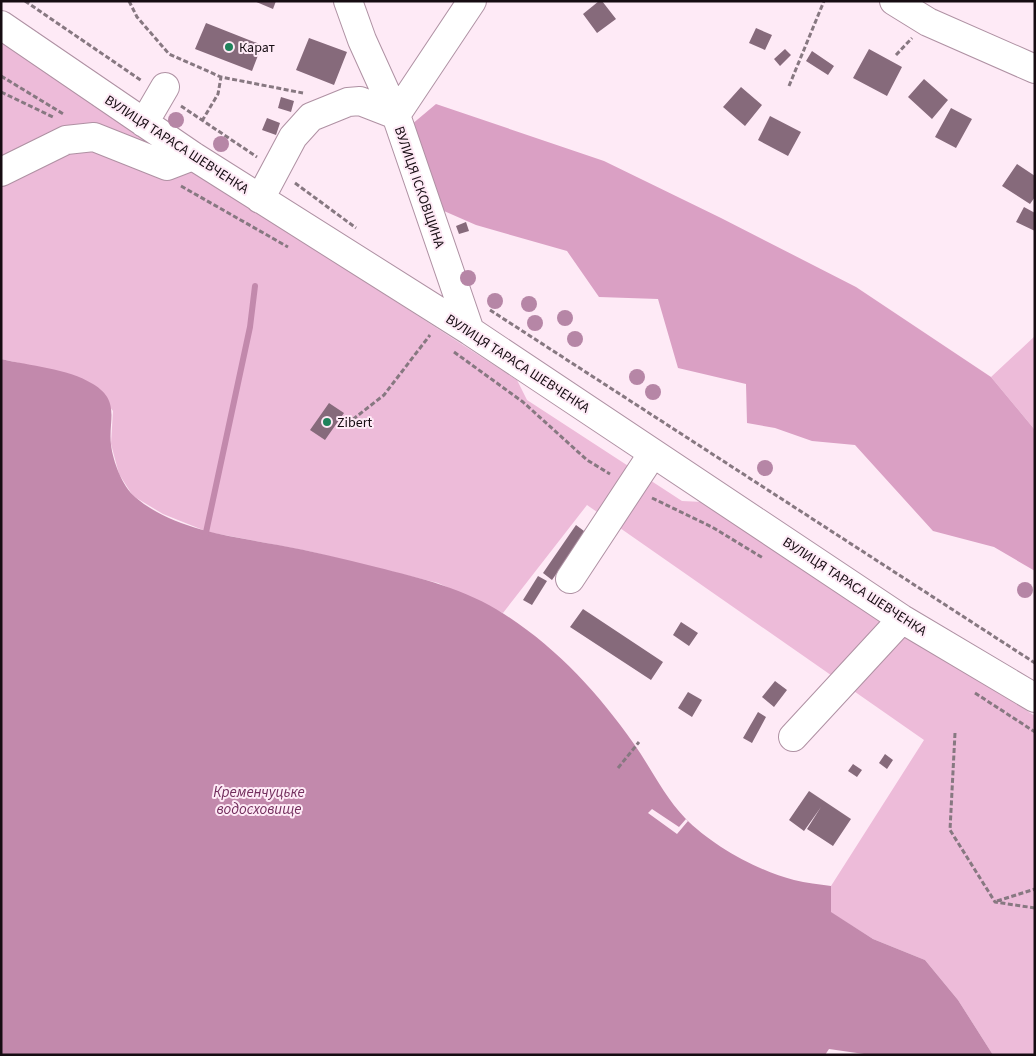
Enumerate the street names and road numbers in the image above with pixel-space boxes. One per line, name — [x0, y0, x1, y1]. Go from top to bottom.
street label: ВУЛИЦЯ ТАРАСА ШЕВЧЕНКА — [100, 91, 253, 199]
street label: ВУЛИЦЯ ІСКОВЩИНА — [389, 124, 449, 251]
street label: ВУЛИЦЯ ТАРАСА ШЕВЧЕНКА — [441, 310, 594, 418]
street label: ВУЛИЦЯ ТАРАСА ШЕВЧЕНКА — [778, 533, 931, 641]

